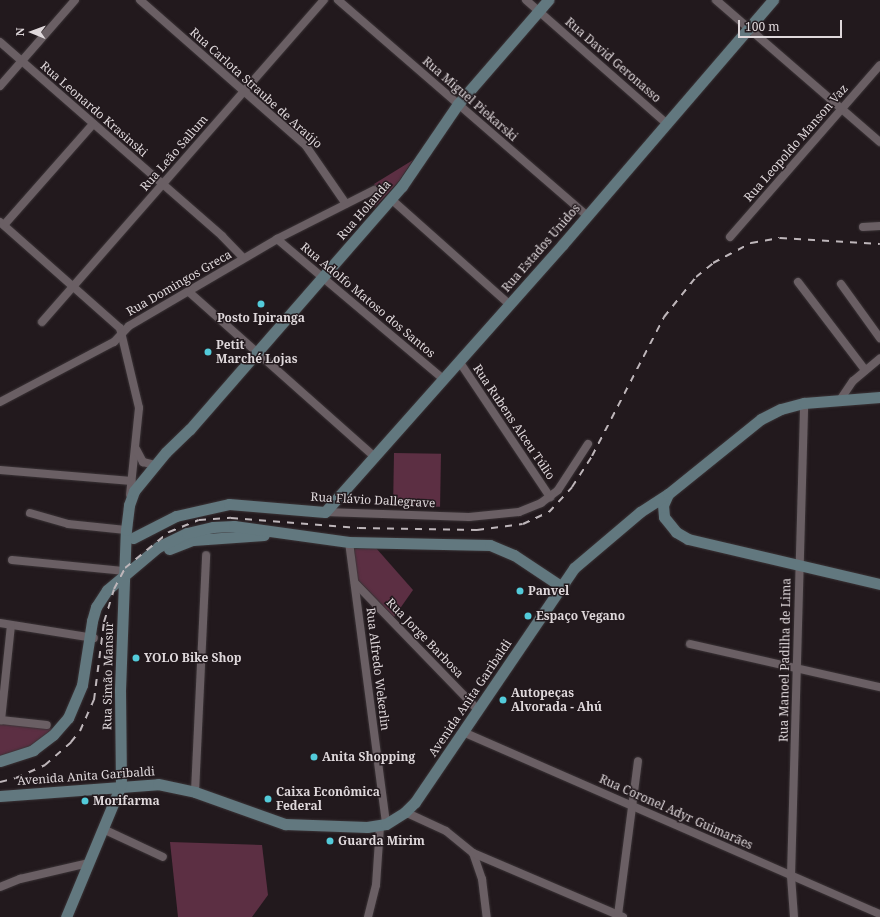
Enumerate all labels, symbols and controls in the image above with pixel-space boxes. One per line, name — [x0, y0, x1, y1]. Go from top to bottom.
north arrow — [12, 12, 52, 52]
scale bar — [740, 12, 844, 38]
street label: Rua David Geronasso — [562, 15, 664, 105]
text: 100 m — [745, 18, 780, 35]
street label: Rua Carlota Straube de Araújo — [187, 25, 325, 151]
text: N — [12, 27, 27, 36]
street label: Rua Miguel Piekarski — [420, 54, 520, 144]
street label: Rua Leonardo Krasinski — [37, 58, 151, 160]
street label: Rua Leopoldo Manson Vaz — [741, 81, 851, 205]
street label: Rua Leão Sallum — [137, 112, 211, 194]
street label: Rua Holanda — [334, 177, 394, 243]
street label: Rua Estados Unidos — [499, 201, 583, 295]
street label: Rua Adolfo Matoso dos Santos — [298, 239, 438, 361]
street label: Rua Domingos Greca — [124, 247, 234, 319]
marker: Posto Ipiranga — [256, 299, 266, 309]
place label: Posto Ipiranga — [217, 311, 305, 325]
place label: Petit Marché Lojas — [216, 338, 298, 366]
marker: Petit Marché Lojas — [203, 347, 213, 357]
street label: Rua Rubens Alceu Túlio — [470, 362, 558, 482]
street label: Rua Flávio Dallegrave — [310, 490, 436, 510]
street label: Rua Manoel Padilha de Lima — [776, 578, 794, 742]
place label: Panvel — [528, 584, 569, 598]
marker: Panvel — [515, 586, 525, 596]
street label: Rua Jorge Barbosa — [383, 595, 467, 681]
street label: Rua Alfredo Wekerlin — [363, 607, 393, 731]
place label: Espaço Vegano — [536, 609, 625, 623]
marker: Espaço Vegano — [523, 611, 533, 621]
street label: Rua Simão Mansur — [100, 622, 116, 730]
street label: Avenida Anita Garibaldi — [425, 637, 515, 759]
place label: YOLO Bike Shop — [144, 651, 242, 665]
marker: YOLO Bike Shop — [131, 653, 141, 663]
place label: Autopeças Alvorada - Ahú — [511, 686, 602, 714]
marker: Autopeças Alvorada - Ahú — [498, 695, 508, 705]
place label: Anita Shopping — [322, 750, 415, 764]
marker: Anita Shopping — [309, 752, 319, 762]
street label: Avenida Anita Garibaldi — [17, 764, 155, 788]
street label: Rua Coronel Adyr Guimarães — [597, 772, 755, 852]
place label: Caixa Econômica Federal — [276, 785, 380, 813]
place label: Morifarma — [93, 794, 160, 808]
marker: Caixa Econômica Federal — [263, 794, 273, 804]
marker: Morifarma — [80, 796, 90, 806]
place label: Guarda Mirim — [338, 834, 425, 848]
marker: Guarda Mirim — [325, 836, 335, 846]

